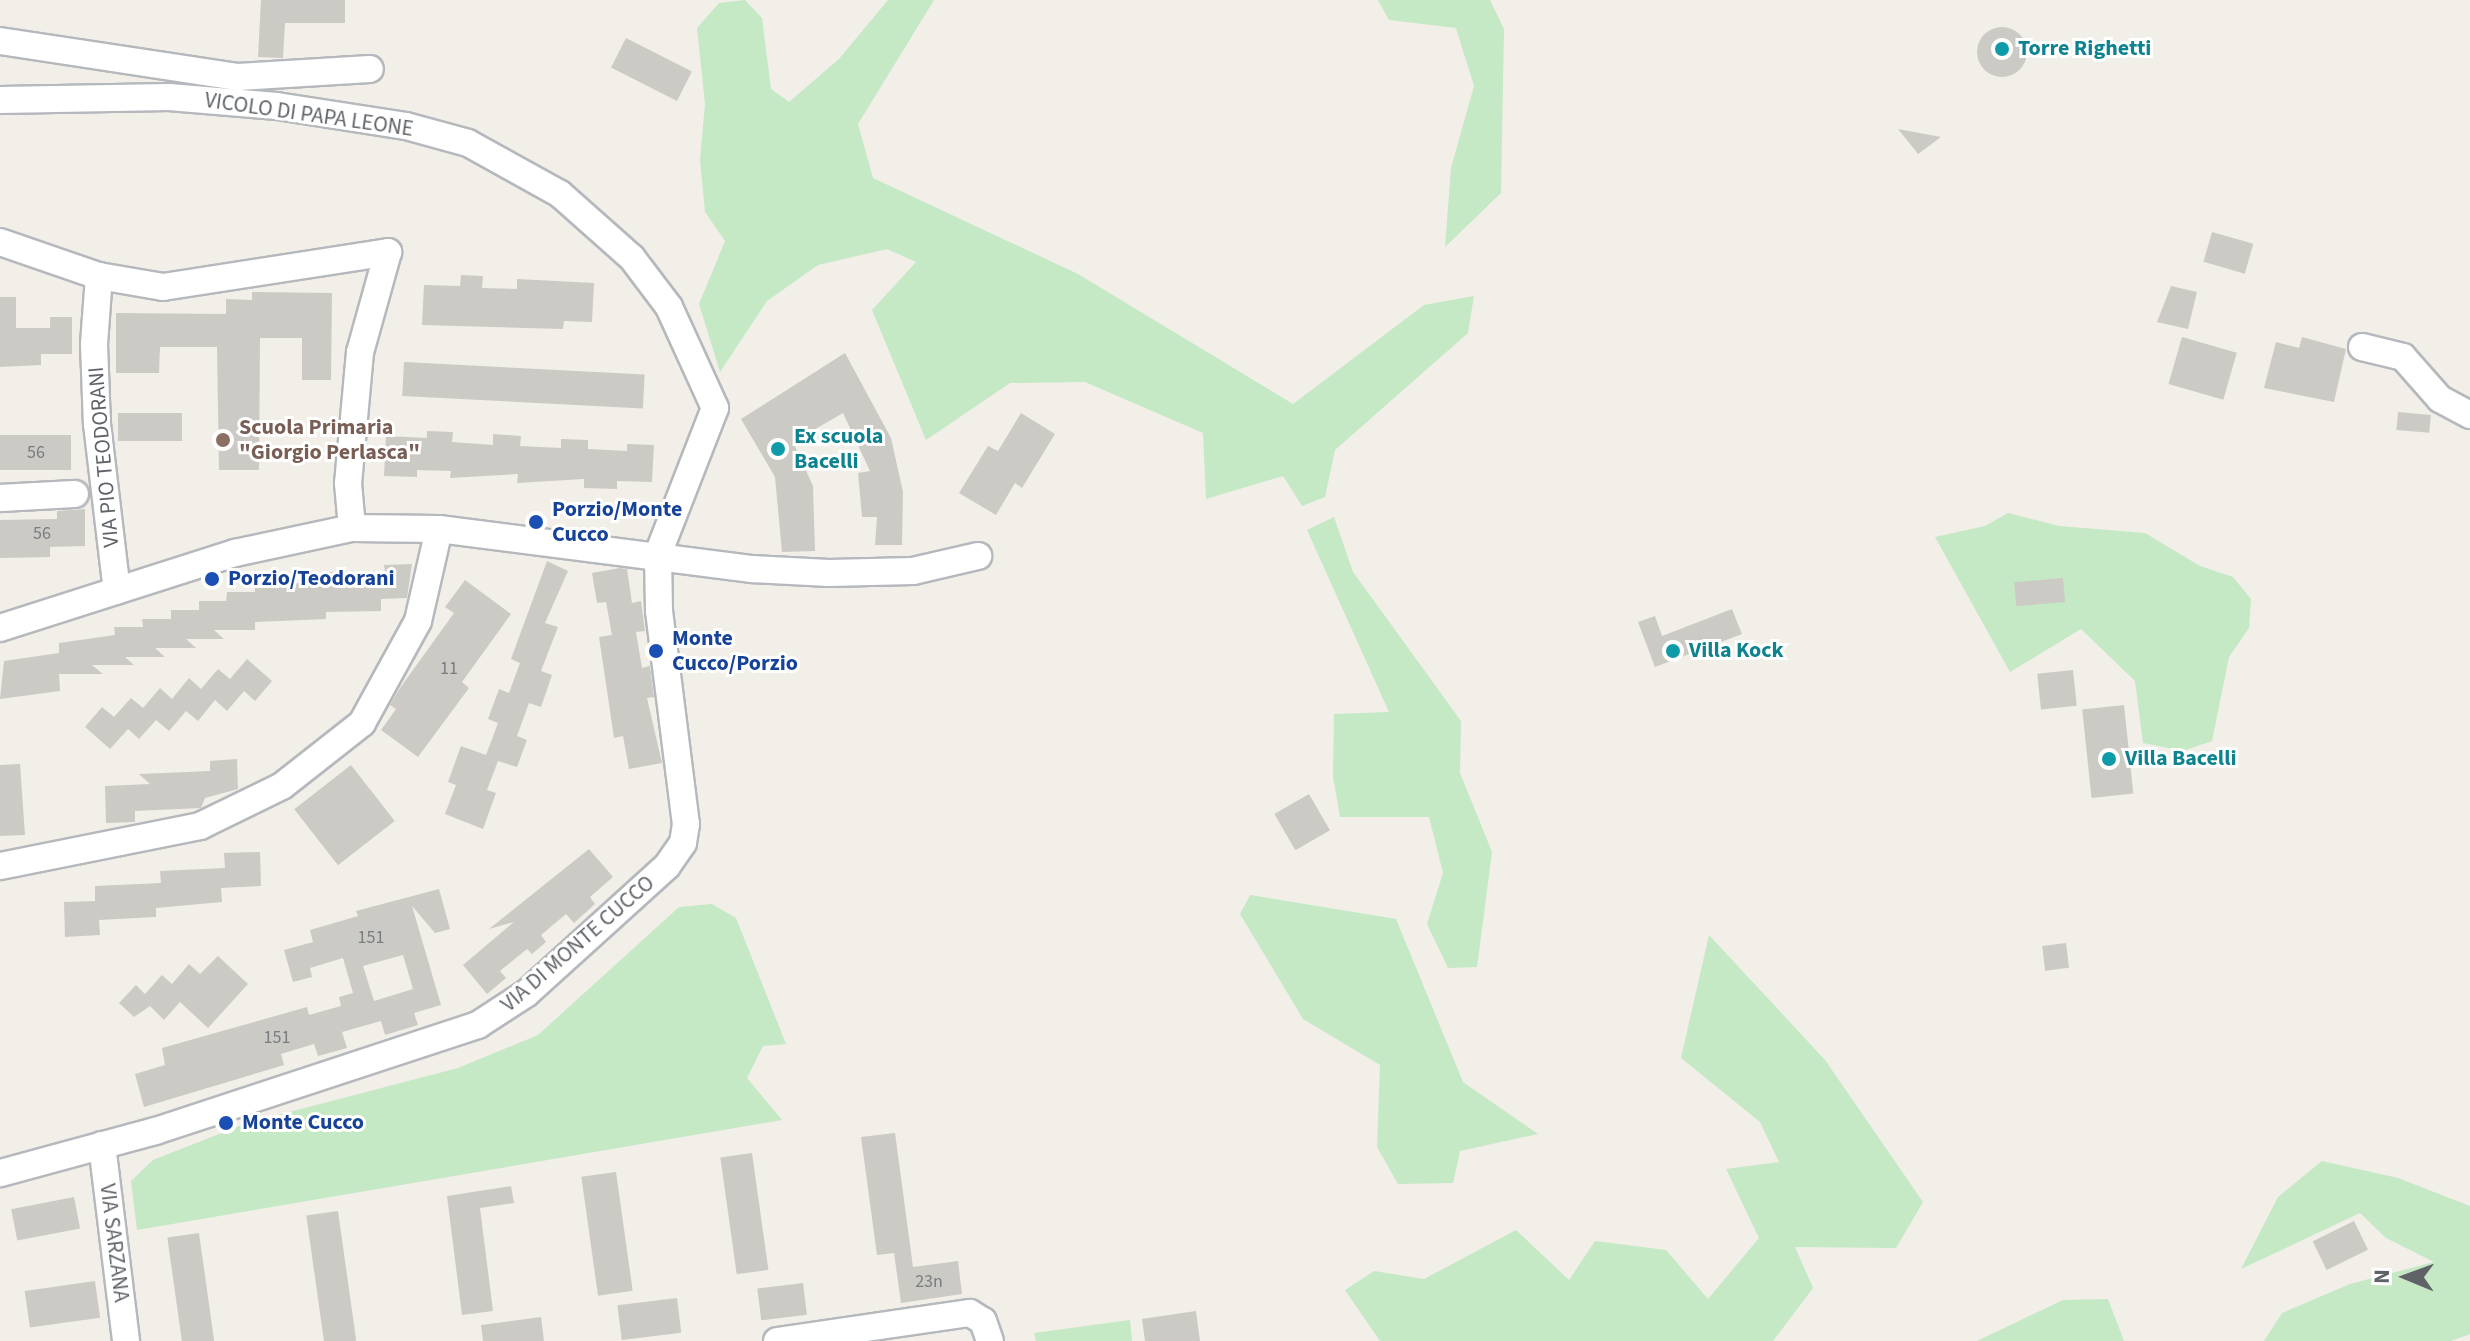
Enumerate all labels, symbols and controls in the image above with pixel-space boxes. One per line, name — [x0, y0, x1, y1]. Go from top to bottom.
place label: Torre Righetti — [2018, 36, 2151, 62]
marker: Torre Righetti — [1993, 40, 2011, 58]
street label: VICOLO DI PAPA LEONE — [203, 87, 415, 143]
street label: VIA PIO TEODORANI — [83, 366, 125, 548]
place label: Scuola Primaria "Giorgio Perlasca" — [239, 414, 420, 466]
place label: Ex scuola Bacelli — [794, 423, 883, 474]
marker: Scuola Primaria "Giorgio Perlasca" — [214, 431, 232, 449]
marker: Ex scuola Bacelli — [769, 440, 787, 458]
house number: 56 — [27, 442, 45, 464]
place label: Porzio/Monte Cucco — [552, 496, 682, 548]
marker: Porzio/Monte Cucco — [527, 513, 545, 531]
house number: 56 — [33, 523, 51, 545]
place label: Porzio/Teodorani — [228, 566, 395, 592]
marker: Porzio/Teodorani — [203, 570, 221, 588]
place label: Monte Cucco/Porzio — [672, 625, 798, 676]
place label: Villa Kock — [1689, 638, 1784, 664]
marker: Monte Cucco/Porzio — [647, 642, 665, 660]
marker: Villa Kock — [1664, 642, 1682, 660]
house number: 11 — [440, 658, 458, 680]
place label: Villa Bacelli — [2125, 746, 2237, 772]
marker: Villa Bacelli — [2100, 750, 2118, 768]
street label: VIA DI MONTE CUCCO — [496, 870, 660, 1018]
house number: 151 — [358, 927, 384, 949]
house number: 151 — [264, 1027, 290, 1049]
place label: Monte Cucco — [242, 1110, 364, 1136]
marker: Monte Cucco — [217, 1114, 235, 1132]
street label: VIA SARZANA — [94, 1182, 134, 1304]
north arrow — [2366, 1237, 2446, 1317]
text: N — [2366, 1269, 2398, 1284]
house number: 23n — [915, 1271, 943, 1293]

